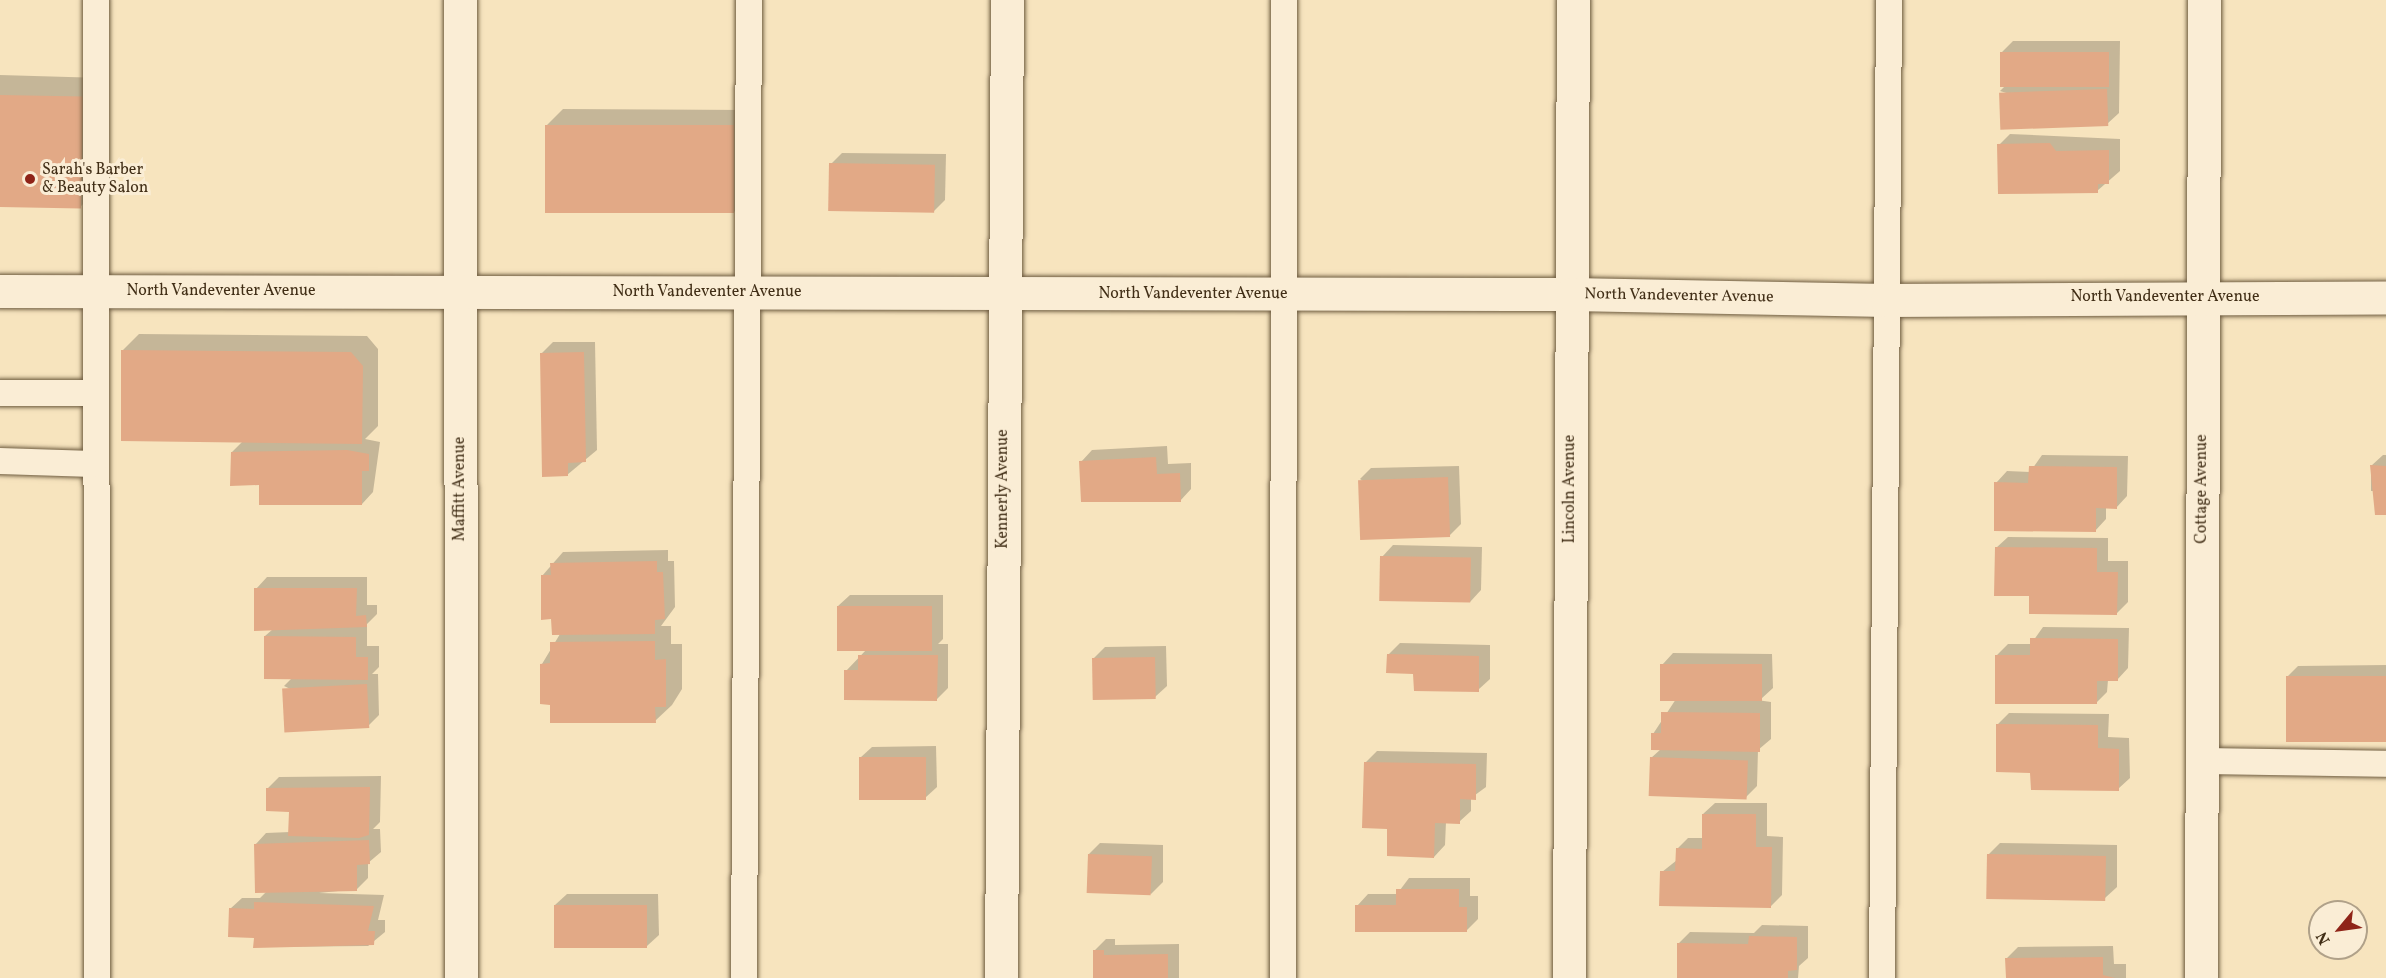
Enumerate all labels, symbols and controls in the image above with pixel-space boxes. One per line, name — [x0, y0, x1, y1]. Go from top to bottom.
place label: Sarah's Barber & Beauty Salon — [42, 160, 149, 198]
marker: Sarah's Barber & Beauty Salon — [23, 172, 37, 186]
street label: North Vandeventer Avenue — [126, 281, 316, 301]
street label: North Vandeventer Avenue — [612, 282, 802, 302]
street label: North Vandeventer Avenue — [1098, 284, 1288, 304]
street label: North Vandeventer Avenue — [1584, 285, 1774, 307]
street label: North Vandeventer Avenue — [2070, 287, 2260, 307]
street label: Kennerly Avenue — [993, 429, 1013, 549]
street label: Cottage Avenue — [2192, 434, 2212, 544]
street label: Lincoln Avenue — [1560, 435, 1580, 543]
street label: Maffitt Avenue — [450, 437, 470, 541]
north arrow — [2308, 900, 2368, 960]
text: N — [2312, 927, 2336, 948]

